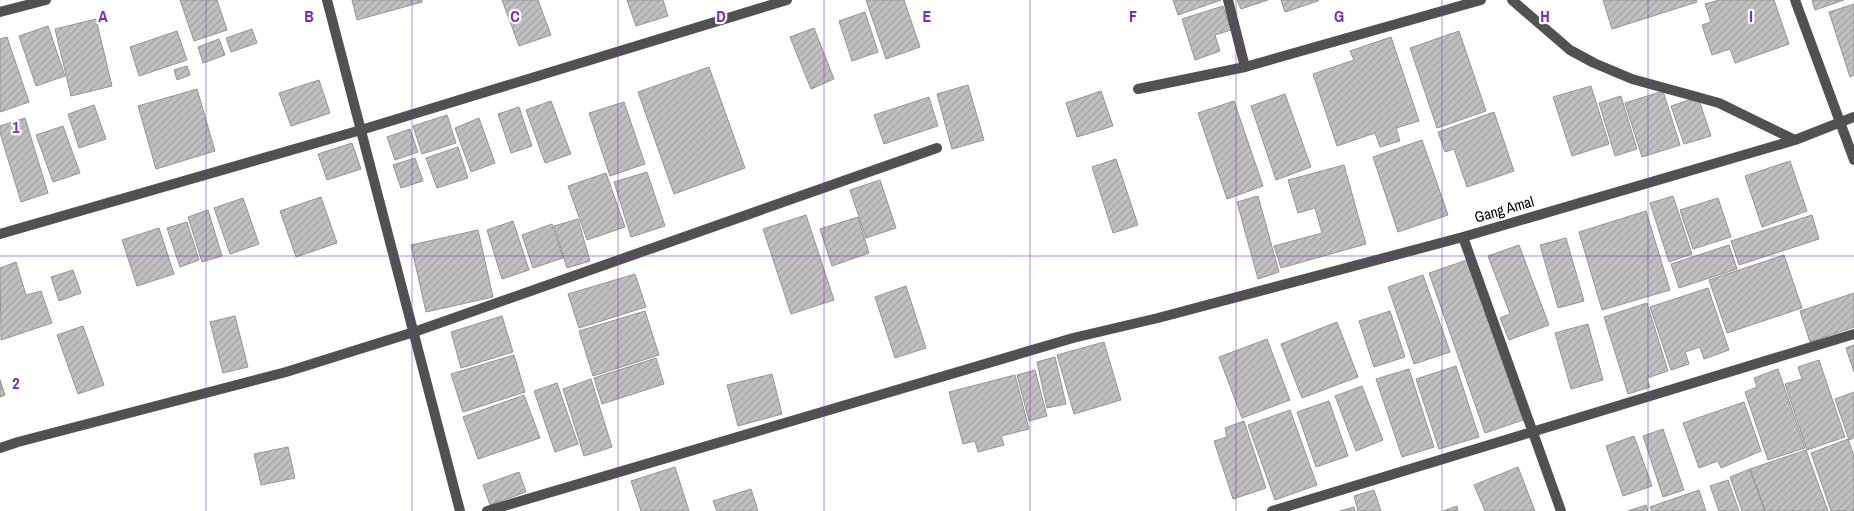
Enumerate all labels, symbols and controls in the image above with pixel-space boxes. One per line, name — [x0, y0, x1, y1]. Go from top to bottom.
text: A — [98, 5, 108, 27]
text: B — [304, 5, 314, 27]
text: C — [510, 5, 520, 27]
text: D — [716, 5, 726, 27]
text: E — [923, 5, 932, 27]
text: F — [1129, 5, 1137, 27]
text: G — [1334, 5, 1344, 27]
text: H — [1540, 5, 1550, 27]
text: I — [1749, 5, 1753, 27]
text: 1 — [12, 116, 20, 138]
street label: Gang Amal — [1472, 191, 1536, 227]
text: 2 — [12, 372, 20, 394]

